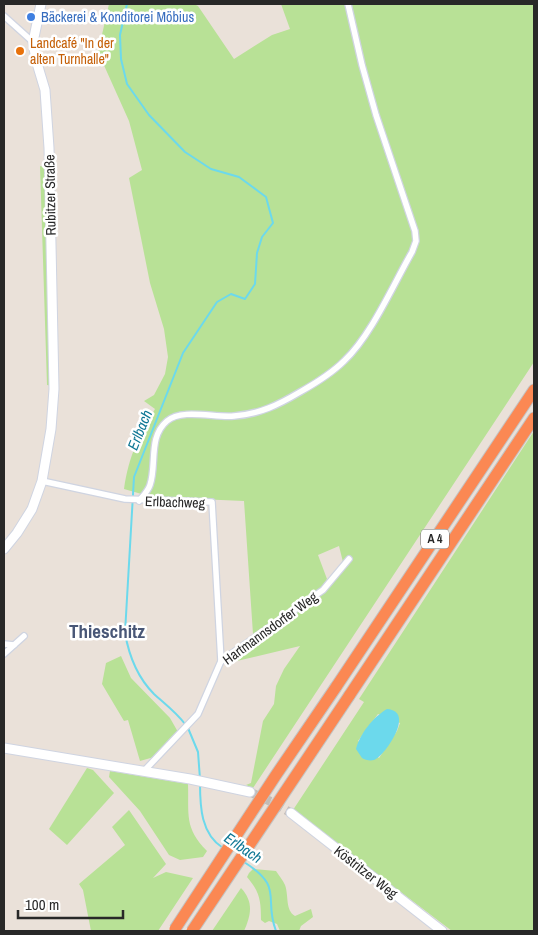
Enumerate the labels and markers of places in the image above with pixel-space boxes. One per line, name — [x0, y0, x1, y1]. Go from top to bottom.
place label: Bäckerei & Konditorei Möbius — [41, 8, 194, 26]
marker: Bäckerei & Konditorei Möbius — [25, 11, 37, 23]
place label: Landcafé "In der alten Turnhalle" — [30, 34, 114, 68]
marker: Landcafé "In der alten Turnhalle" — [14, 45, 26, 57]

